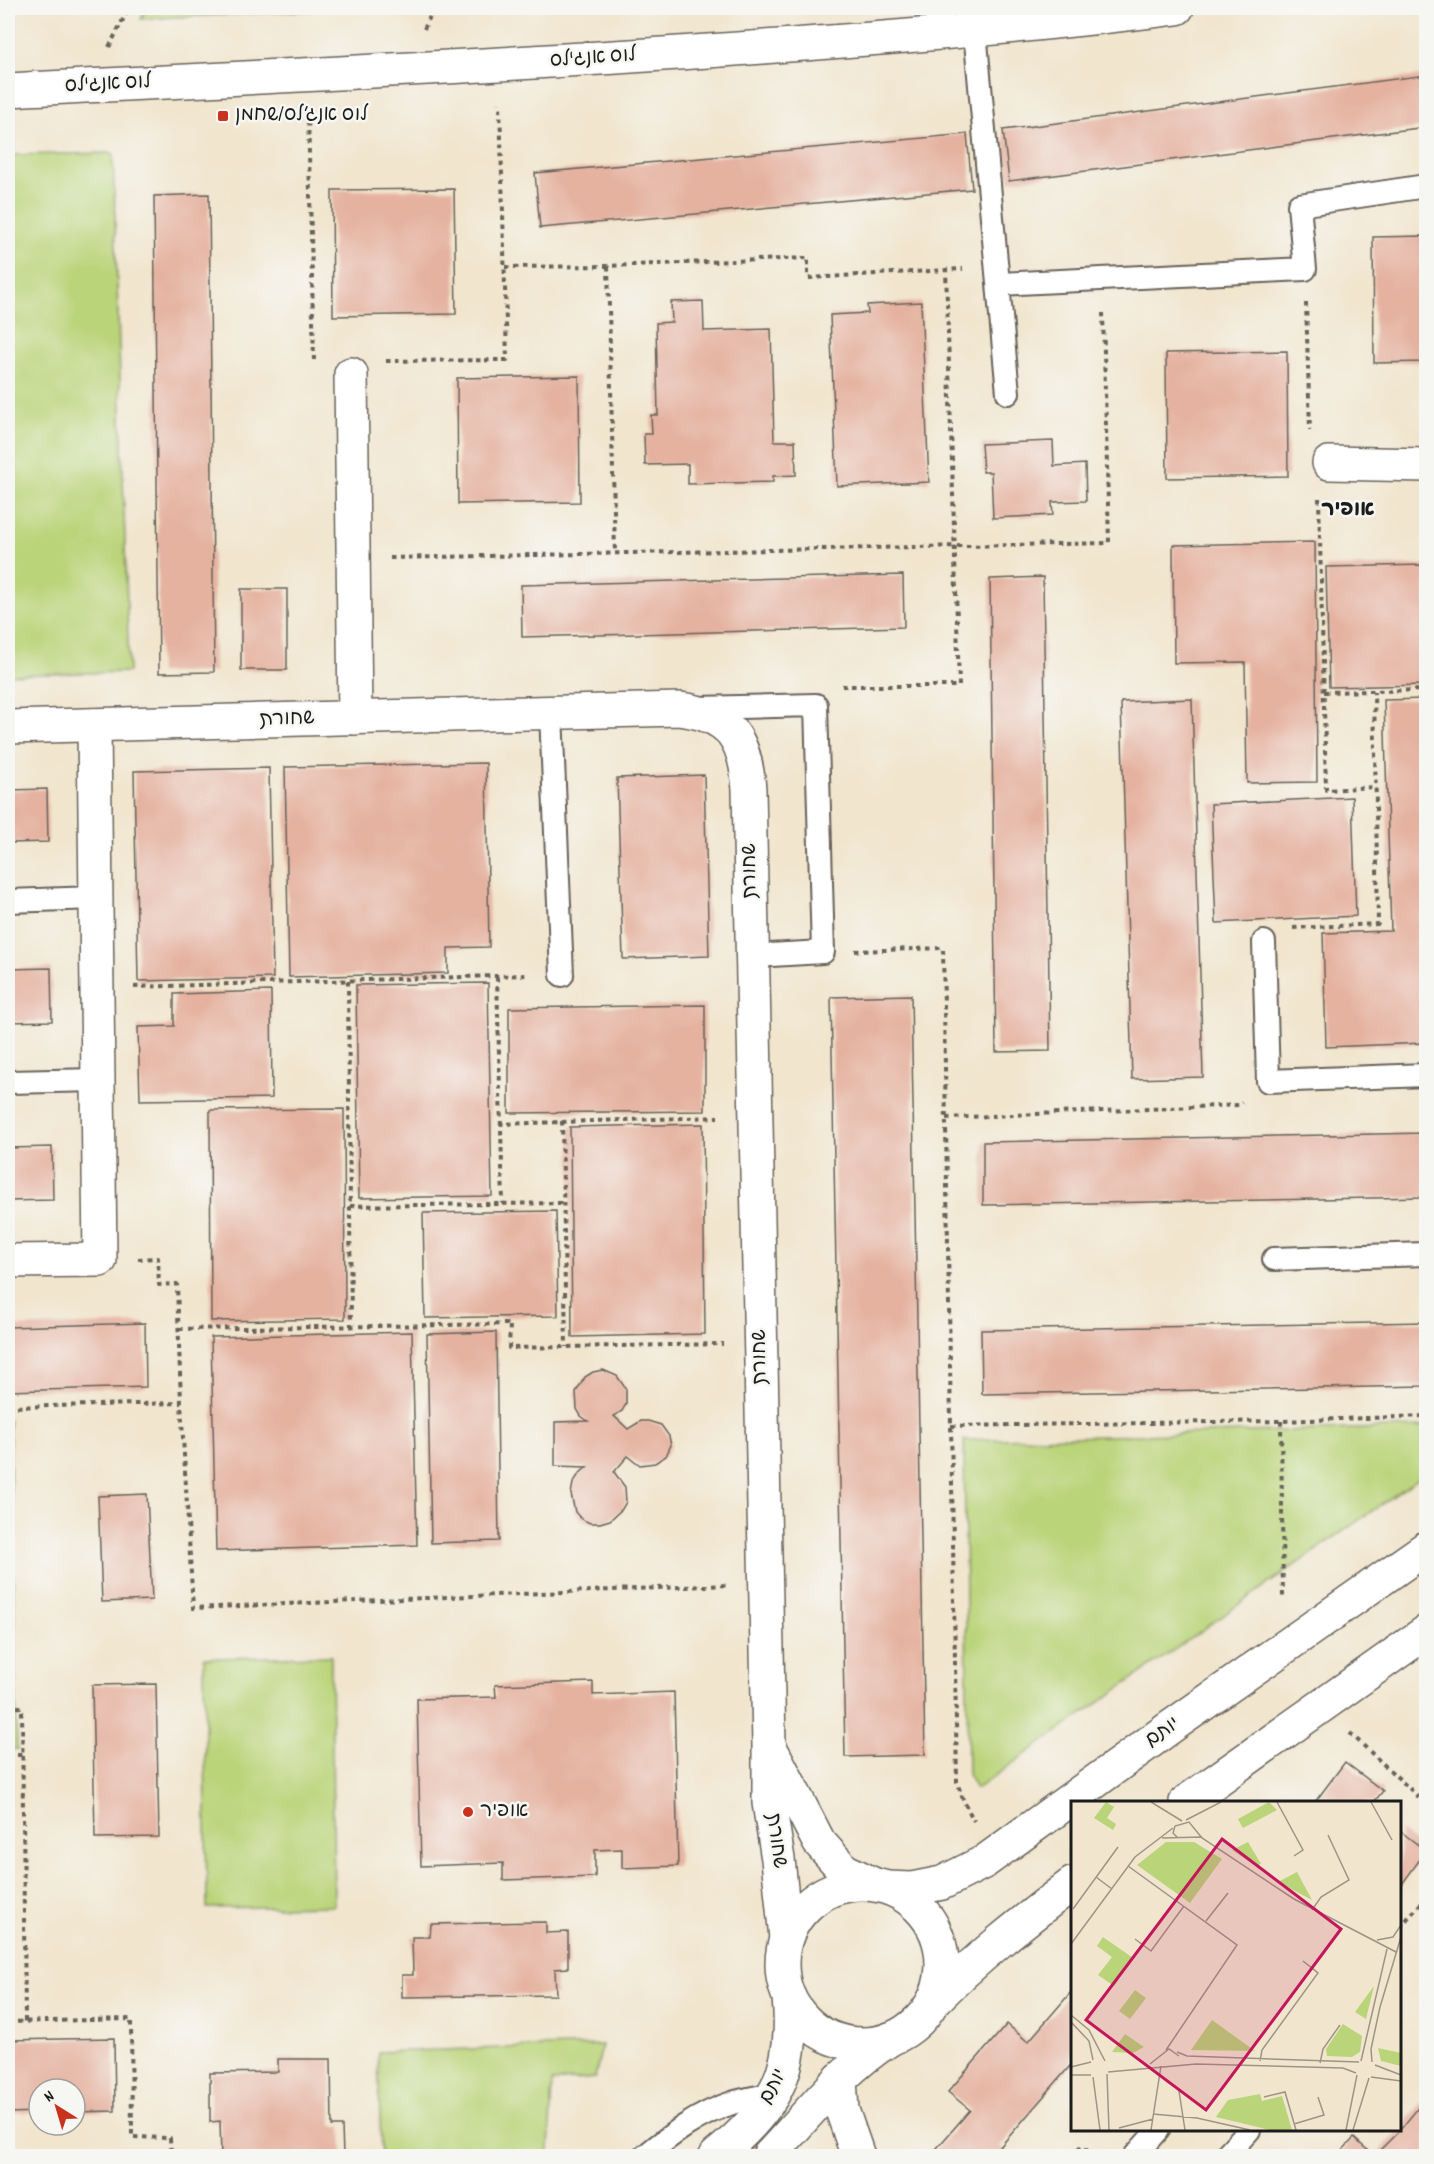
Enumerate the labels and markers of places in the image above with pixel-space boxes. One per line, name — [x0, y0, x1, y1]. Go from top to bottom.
place label: לוס אנג׳לס/שחמן — [235, 102, 369, 130]
marker: לוס אנג׳לס/שחמן — [216, 109, 230, 123]
place label: אופיר — [480, 1798, 528, 1826]
marker: אופיר — [461, 1805, 475, 1819]

